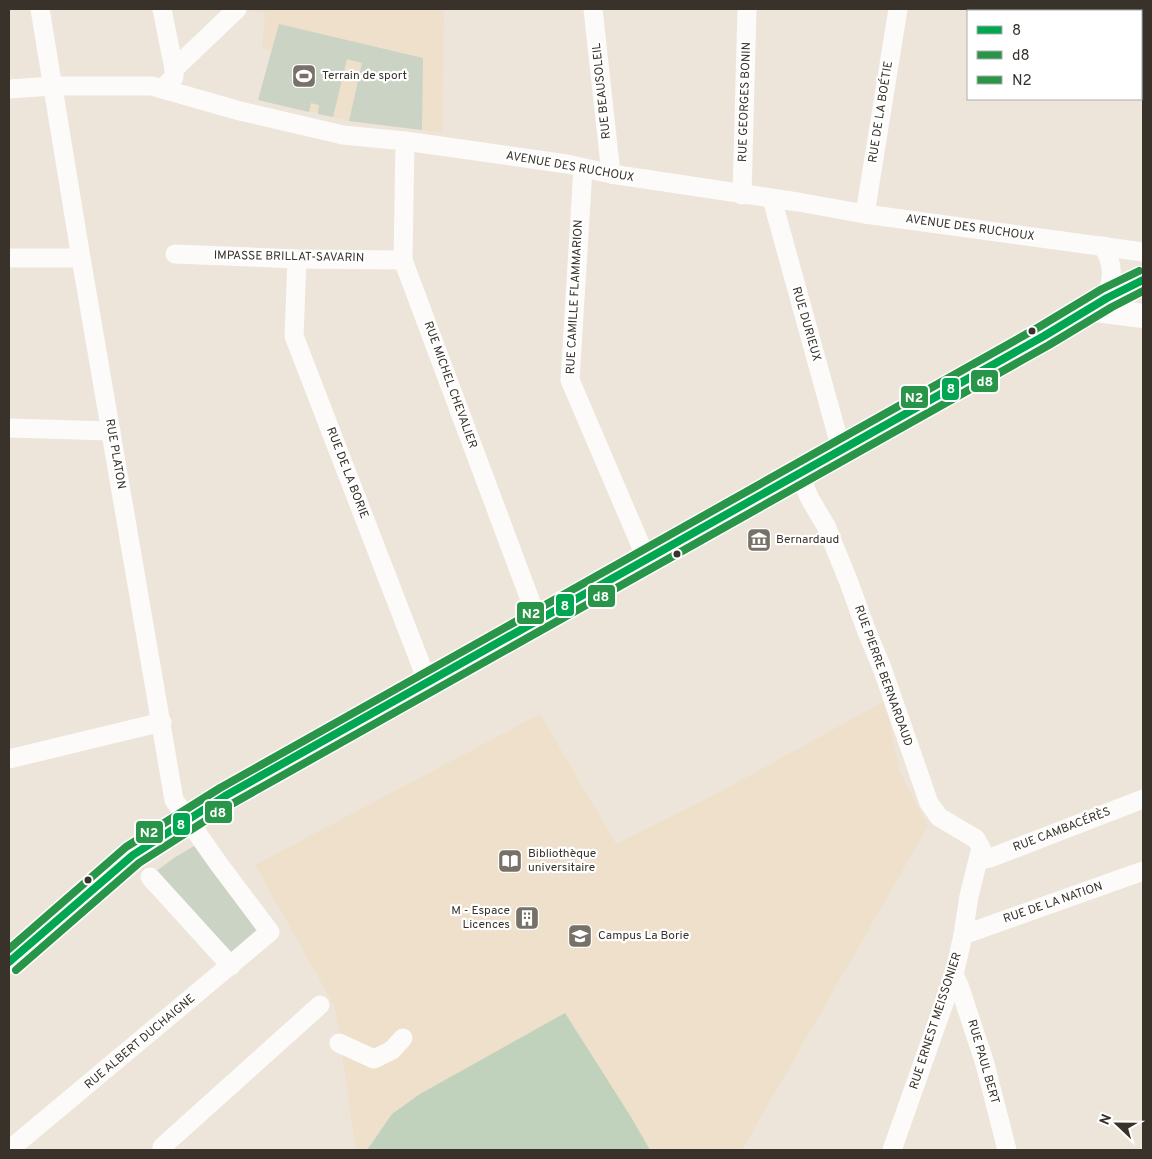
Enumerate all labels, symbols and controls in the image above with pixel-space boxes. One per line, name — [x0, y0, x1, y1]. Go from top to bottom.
legend — [967, 10, 1142, 100]
text: 8 — [1012, 22, 1021, 41]
street label: RUE BEAUSOLEIL — [589, 42, 615, 140]
street label: RUE GEORGES BONIN — [735, 42, 755, 162]
text: d8 — [1012, 47, 1030, 66]
street label: RUE DE LA BOÉTIE — [865, 60, 897, 164]
sports icon: Terrain de sport — [291, 63, 317, 89]
place label: Terrain de sport — [322, 68, 407, 84]
text: N2 — [1012, 72, 1032, 91]
street label: AVENUE DES RUCHOUX — [505, 148, 635, 186]
street label: AVENUE DES RUCHOUX — [905, 211, 1035, 245]
street label: RUE CAMILLE FLAMMARION — [563, 219, 587, 375]
street label: IMPASSE BRILLAT-SAVARIN — [214, 248, 364, 266]
street label: RUE DURIEUX — [788, 285, 824, 363]
street label: RUE MICHEL CHEVALIER — [420, 319, 480, 451]
unlabelled marker — [1027, 326, 1037, 336]
line badge: d8 — [970, 369, 999, 393]
text: d8 — [977, 374, 993, 391]
line badge: 8 — [941, 377, 960, 401]
text: 8 — [947, 381, 955, 398]
line badge: N2 — [900, 385, 929, 409]
text: N2 — [905, 390, 923, 407]
street label: RUE PLATON — [101, 418, 129, 490]
street label: RUE DE LA BORIE — [322, 425, 372, 521]
museum icon: Bernardaud — [746, 527, 772, 553]
place label: Bernardaud — [776, 532, 839, 548]
unlabelled marker — [672, 549, 682, 559]
line badge: d8 — [587, 584, 616, 608]
text: d8 — [593, 589, 609, 606]
line badge: 8 — [555, 593, 575, 617]
text: 8 — [561, 598, 569, 615]
line badge: N2 — [516, 601, 545, 625]
street label: RUE PIERRE BERNARDAUD — [850, 603, 916, 749]
text: N2 — [522, 606, 540, 623]
line badge: d8 — [204, 800, 233, 824]
street label: RUE CAMBACÉRÈS — [1011, 804, 1113, 856]
text: d8 — [210, 805, 226, 822]
line badge: 8 — [172, 812, 191, 836]
text: 8 — [177, 817, 185, 834]
line badge: N2 — [135, 820, 164, 844]
text: N2 — [140, 825, 158, 842]
place label: Bibliothèque universitaire — [528, 846, 596, 876]
library icon: Bibliothèque universitaire — [497, 848, 523, 874]
unlabelled marker — [83, 875, 93, 885]
street label: RUE DE LA NATION — [1001, 878, 1105, 928]
place label: M - Espace Licences — [451, 903, 510, 933]
building icon: M - Espace Licences — [514, 905, 540, 931]
school or university icon: Campus La Borie — [567, 923, 593, 949]
place label: Campus La Borie — [598, 928, 689, 944]
street label: RUE ERNEST MEISSONIER — [906, 950, 966, 1092]
street label: RUE ALBERT DUCHAIGNE — [81, 991, 199, 1093]
street label: RUE PAUL BERT — [963, 1018, 1003, 1106]
north arrow — [1092, 1099, 1142, 1149]
text: N — [1097, 1112, 1116, 1128]

